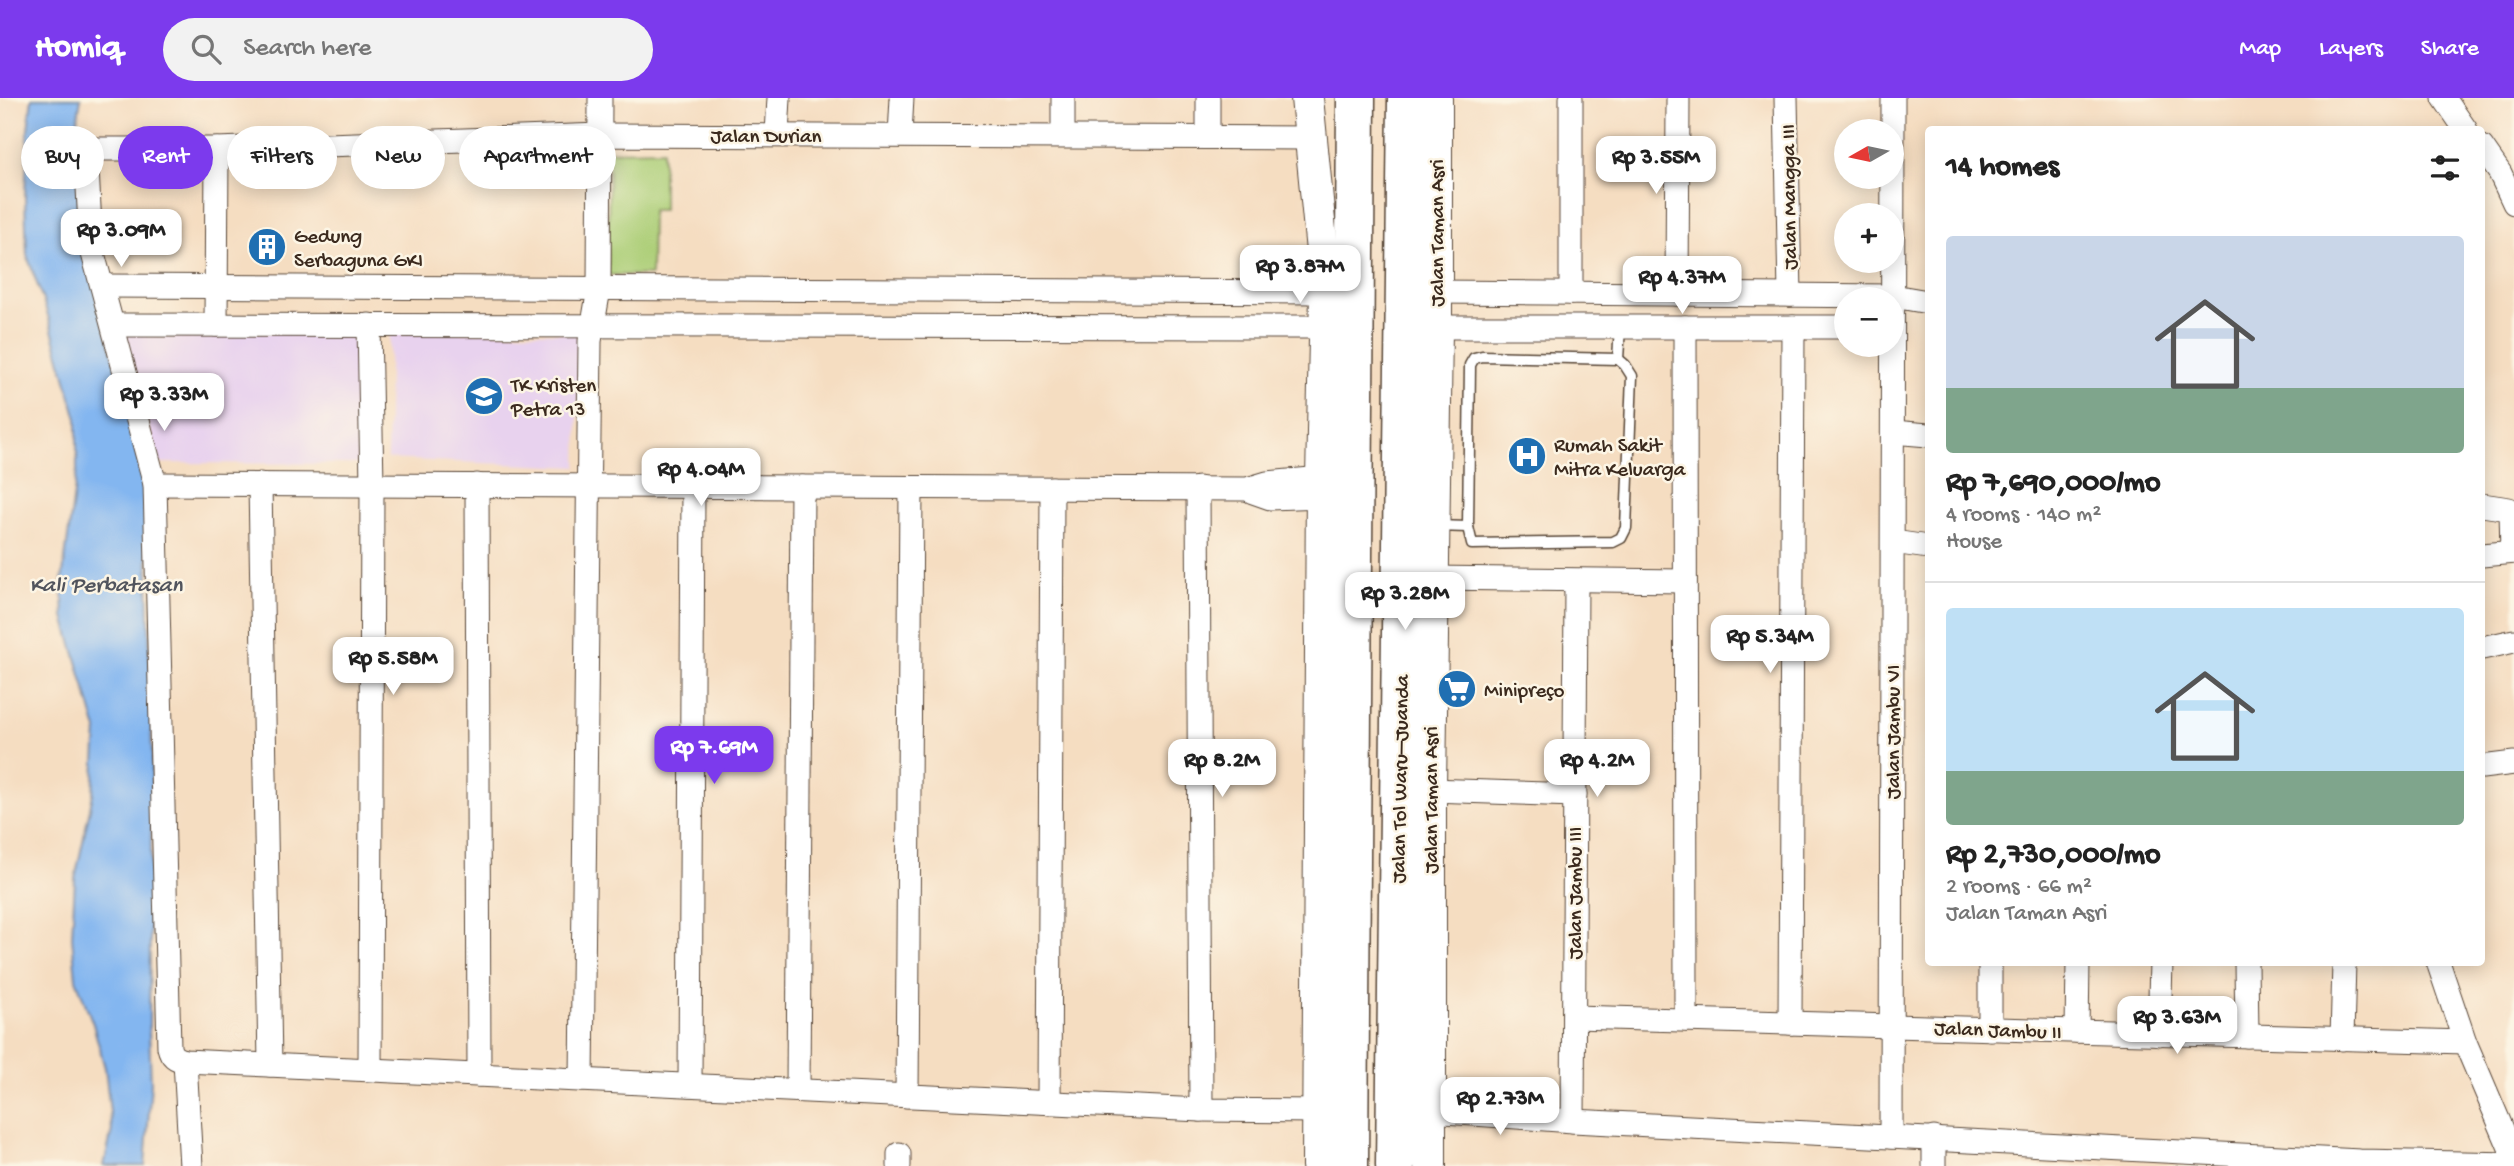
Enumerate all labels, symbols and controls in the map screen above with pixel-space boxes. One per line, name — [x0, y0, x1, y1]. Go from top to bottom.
search box — [163, 18, 653, 81]
text: Homiq — [35, 30, 121, 68]
icon: search — [187, 30, 225, 68]
text: Search here — [243, 34, 371, 65]
text: Map — [2239, 35, 2281, 64]
text: Layers — [2319, 35, 2383, 64]
text: Share — [2421, 35, 2479, 64]
north arrow — [1834, 119, 1904, 189]
map controls — [1834, 119, 1904, 357]
street label: Jalan Mangga III — [1778, 124, 1805, 270]
chip: Buy — [21, 126, 104, 189]
chip: Rent — [118, 126, 213, 189]
chip: Filters — [227, 126, 337, 189]
chip: New — [351, 126, 445, 189]
chip: Apartment — [459, 126, 616, 189]
street label: Jalan Durian — [710, 126, 822, 151]
pin: Rp 3.55M — [1584, 136, 1728, 196]
text: Rp 3.55M — [1612, 145, 1700, 172]
icon: filters — [2426, 149, 2464, 187]
text: 14 homes — [1946, 151, 2059, 186]
street label: Jalan Taman Asri — [1427, 159, 1452, 307]
button: + — [1834, 203, 1904, 273]
pin: Rp 3.09M — [49, 209, 193, 269]
text: Rp 3.09M — [77, 218, 165, 245]
building icon: Gedung Serbaguna GKI — [246, 226, 288, 268]
place label: Gedung Serbaguna GKI — [294, 226, 423, 275]
pin: Rp 3.87M — [1228, 246, 1372, 305]
text: Rp 3.87M — [1256, 254, 1344, 281]
pin: Rp 4.37M — [1610, 256, 1754, 316]
text: Rp 4.37M — [1639, 265, 1725, 292]
icon: home — [2142, 281, 2268, 407]
button: − — [1834, 287, 1904, 357]
pin: Rp 3.33M — [92, 374, 236, 433]
school or university icon: TK Kristen Petra 13 — [463, 375, 505, 417]
place label: TK Kristen Petra 13 — [510, 375, 596, 424]
text: Rp 3.33M — [120, 382, 208, 409]
hospital icon: Rumah Sakit Mitra Keluarga — [1506, 435, 1548, 477]
place label: Rumah Sakit Mitra Keluarga — [1554, 435, 1687, 484]
pin: Rp 4.04M — [629, 448, 773, 508]
text: Rp 4.04M — [658, 457, 744, 484]
text: Rp 7,690,000/mo — [1946, 467, 2160, 502]
text: 4 rooms · 140 m² — [1946, 502, 2101, 529]
text: House — [1946, 529, 2002, 556]
water label: Kali Perbatasan — [30, 573, 184, 600]
pin: Rp 3.28M — [1333, 573, 1477, 632]
text: Rp 3.28M — [1361, 581, 1449, 608]
pin: Rp 5.34M — [1698, 616, 1842, 675]
text: Rp 5.34M — [1727, 624, 1813, 651]
pin: Rp 5.58M — [321, 638, 465, 697]
text: Rp 5.58M — [349, 646, 437, 673]
icon: home — [2142, 653, 2268, 779]
street label: Jalan Jambu VI — [1883, 665, 1908, 799]
supermarket icon: Minipreço — [1436, 668, 1478, 710]
street label: Jalan Tol Waru–Juanda — [1388, 673, 1417, 884]
place label: Minipreço — [1484, 680, 1564, 705]
pin: Rp 7.69M — [642, 726, 786, 786]
street label: Jalan Taman Asri — [1421, 726, 1446, 874]
text: Rp 7.69M — [670, 735, 758, 762]
pin: Rp 8.2M — [1157, 740, 1287, 799]
pin: Rp 4.2M — [1532, 740, 1662, 799]
text: Rp 8.2M — [1184, 748, 1260, 775]
text: Rp 4.2M — [1560, 748, 1634, 775]
street label: Jalan Jambu III — [1565, 827, 1590, 959]
text: Rp 2,730,000/mo — [1946, 839, 2161, 874]
text: 2 rooms · 66 m² — [1946, 874, 2092, 901]
text: Jalan Taman Asri — [1946, 901, 2107, 928]
pin: Rp 3.63M — [2105, 996, 2249, 1056]
text: Rp 3.63M — [2133, 1005, 2221, 1032]
street label: Jalan Jambu II — [1934, 1018, 2062, 1047]
pin: Rp 2.73M — [1428, 1077, 1572, 1137]
text: Rp 2.73M — [1456, 1086, 1544, 1113]

